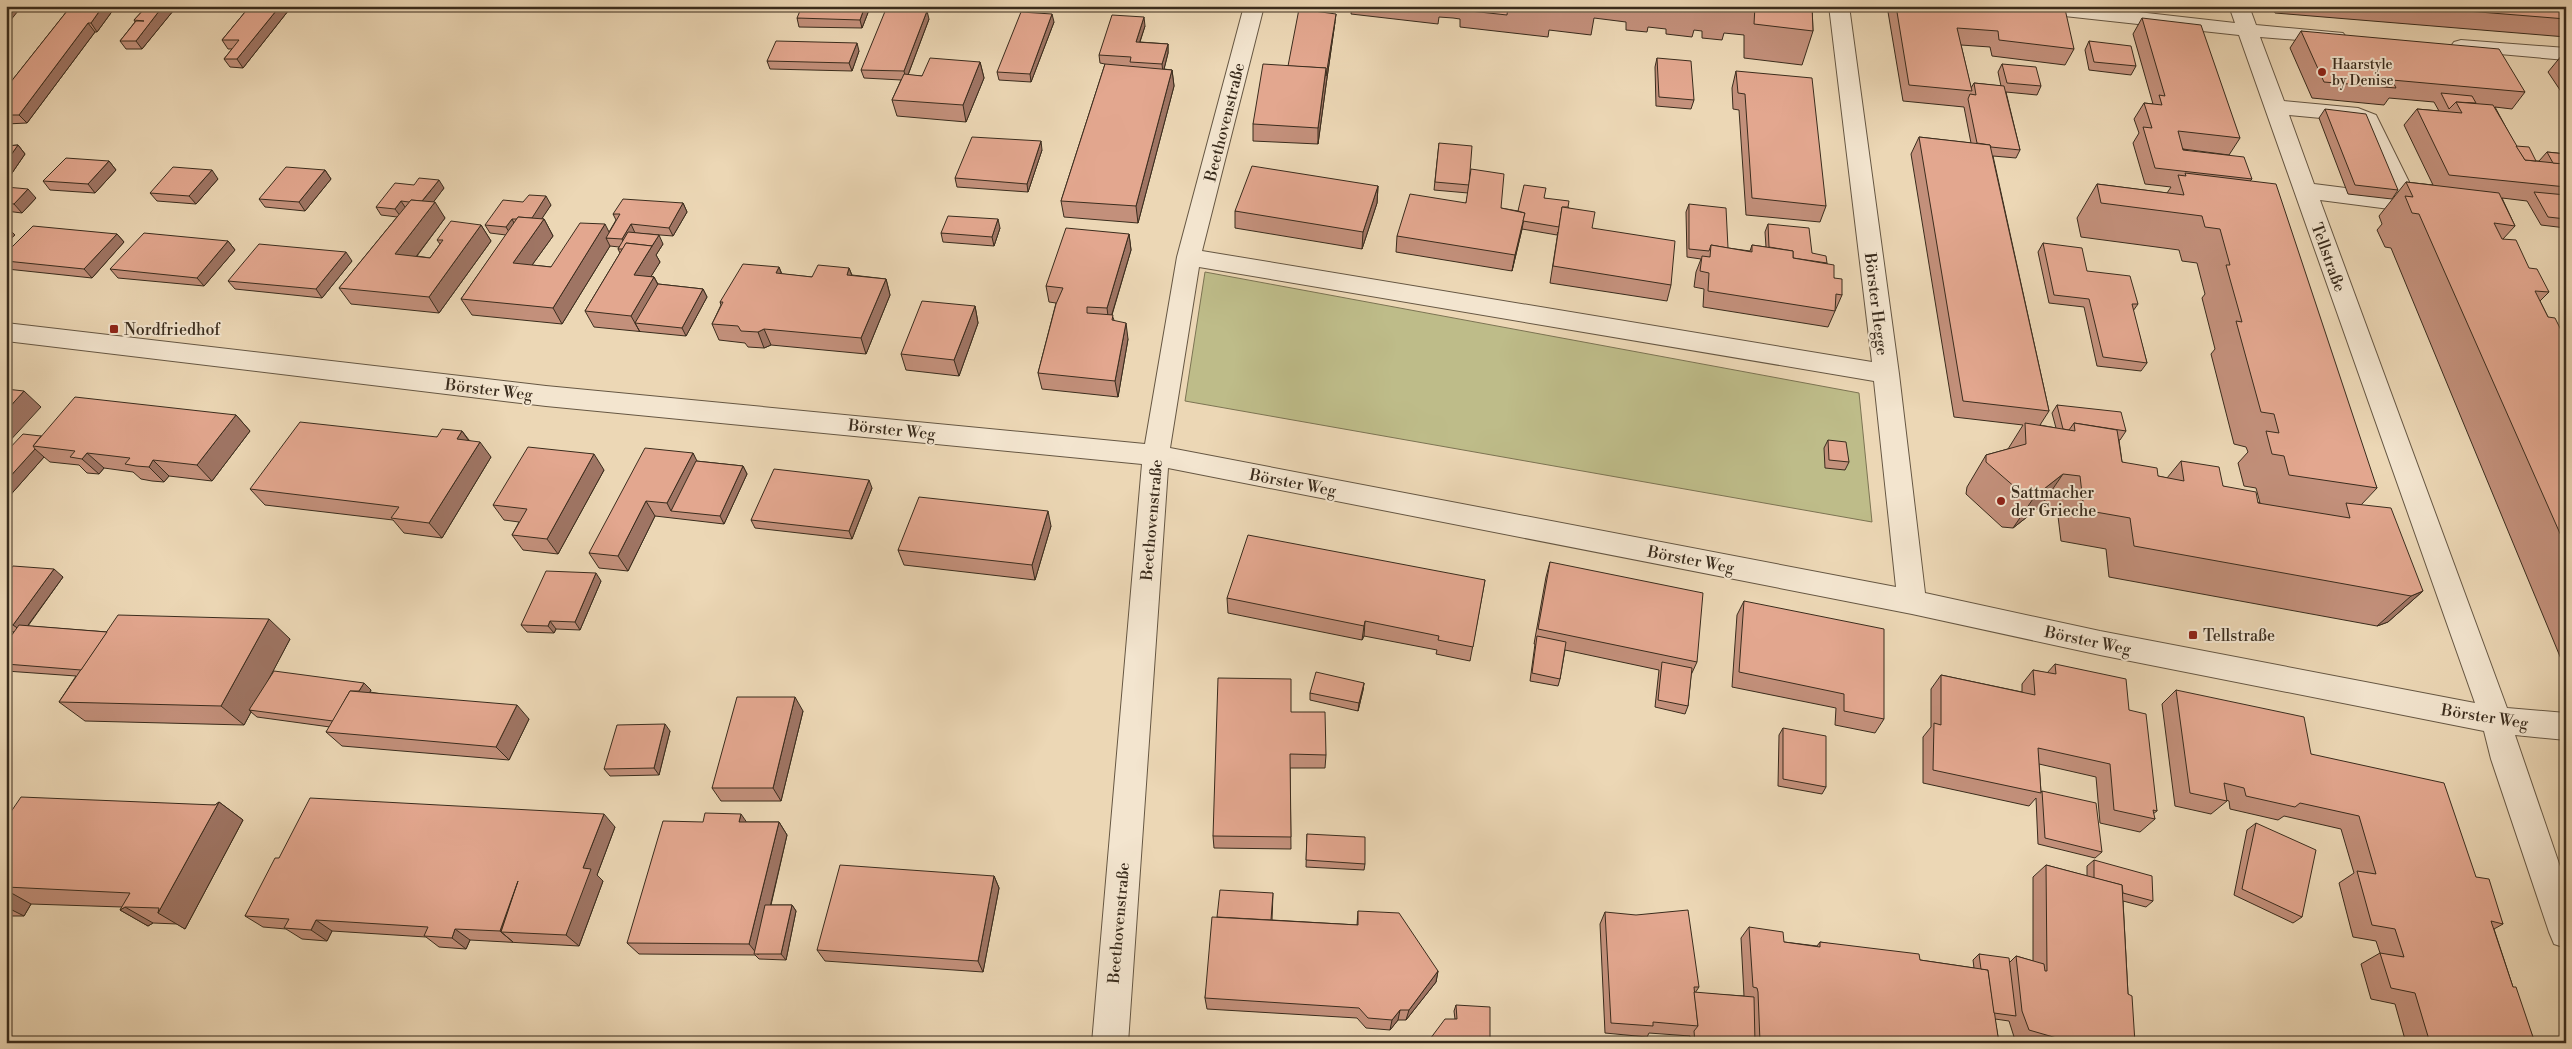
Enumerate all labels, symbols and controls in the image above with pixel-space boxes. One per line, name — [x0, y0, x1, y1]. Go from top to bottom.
place label: Haarstyle by Denise — [2332, 56, 2394, 90]
street label: Beethovenstraße — [1200, 61, 1249, 185]
marker: Haarstyle by Denise — [2316, 66, 2328, 78]
street label: Tellstraße — [2306, 220, 2350, 295]
street label: Börster Hegge — [1860, 251, 1892, 357]
place label: Nordfriedhof — [124, 320, 221, 340]
marker: Nordfriedhof — [108, 323, 120, 335]
street label: Börster Weg — [443, 375, 534, 405]
street label: Börster Weg — [846, 415, 937, 445]
street label: Beethovenstraße — [1137, 459, 1167, 583]
street label: Börster Weg — [1247, 465, 1339, 501]
place label: Sattmacher der Grieche — [2011, 483, 2096, 521]
marker: Sattmacher der Grieche — [1995, 495, 2007, 507]
street label: Börster Weg — [1645, 542, 1737, 578]
street label: Börster Weg — [2042, 622, 2134, 660]
place label: Tellstraße — [2203, 626, 2275, 646]
marker: Tellstraße — [2187, 629, 2199, 641]
street label: Börster Weg — [2439, 700, 2531, 734]
street label: Beethovenstraße — [1104, 862, 1134, 986]

